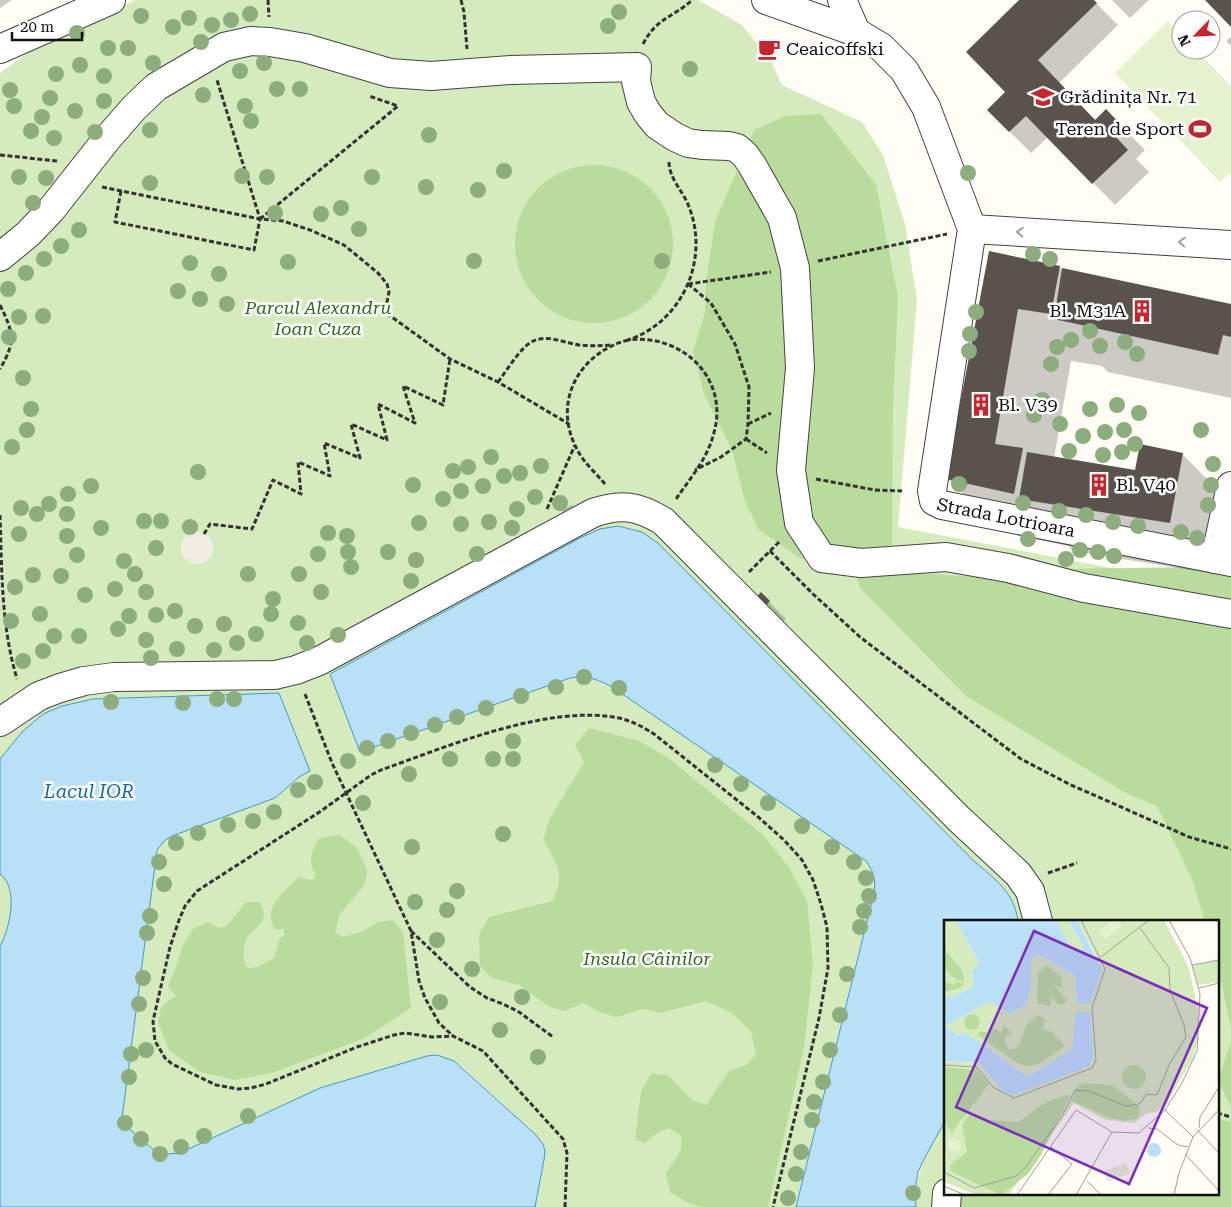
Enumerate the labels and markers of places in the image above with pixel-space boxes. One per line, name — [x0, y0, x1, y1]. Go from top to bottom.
cafe icon: Ceaicoffski — [756, 36, 782, 62]
place label: Ceaicoffski — [786, 38, 884, 59]
school or university icon: Grădinița Nr. 71 — [1030, 84, 1056, 110]
place label: Grădinița Nr. 71 — [1060, 86, 1197, 108]
sports icon: Teren de Sport — [1187, 116, 1213, 142]
place label: Teren de Sport — [1056, 118, 1184, 139]
building icon: Bl. M31A — [1129, 298, 1155, 324]
place label: Bl. M31A — [1049, 300, 1126, 321]
building icon: Bl. V39 — [968, 392, 994, 418]
place label: Bl. V39 — [998, 394, 1058, 415]
building icon: Bl. V40 — [1086, 472, 1112, 498]
place label: Bl. V40 — [1116, 474, 1176, 495]

